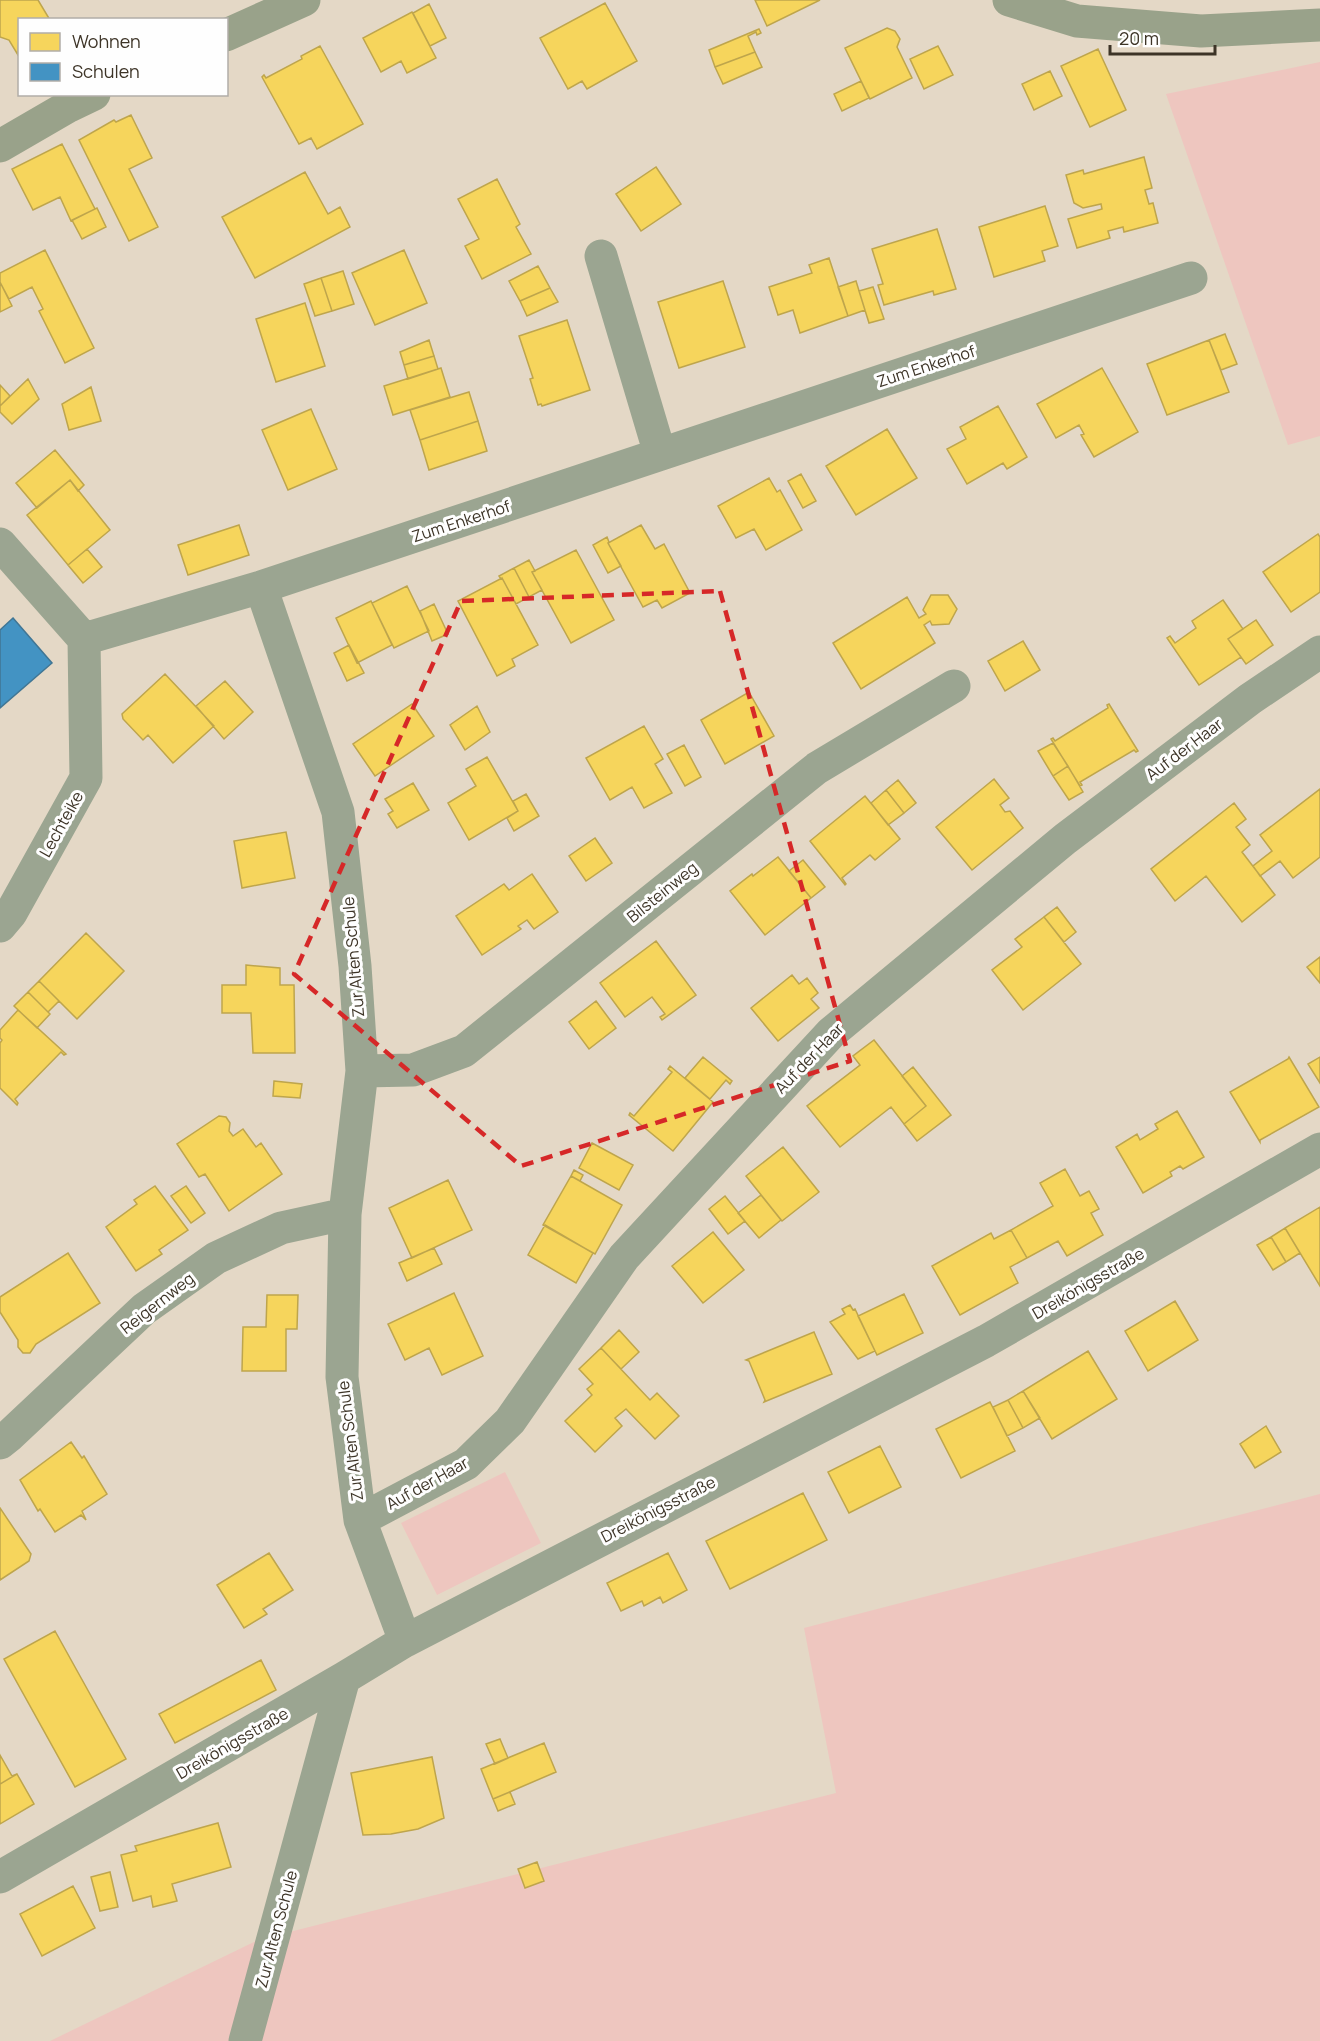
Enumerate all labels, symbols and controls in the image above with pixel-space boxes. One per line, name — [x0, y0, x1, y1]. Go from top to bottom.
legend — [18, 18, 228, 96]
scale bar — [1110, 18, 1215, 56]
text: 20 m — [1119, 26, 1159, 50]
text: Wohnen — [72, 29, 141, 53]
text: Schulen — [72, 59, 140, 83]
street label: Zum Enkerhof — [874, 340, 978, 392]
street label: Zum Enkerhof — [409, 495, 513, 547]
street label: Auf der Haar — [1141, 713, 1227, 785]
street label: Lechteike — [34, 787, 88, 861]
street label: Bilsteinweg — [622, 857, 702, 927]
street label: Zur Alten Schule — [337, 896, 369, 1018]
street label: Auf der Haar — [770, 1018, 849, 1098]
street label: Dreikönigsstraße — [1028, 1242, 1148, 1324]
street label: Reigernweg — [116, 1267, 198, 1339]
street label: Zur Alten Schule — [332, 1380, 368, 1502]
street label: Auf der Haar — [382, 1451, 472, 1515]
street label: Dreikönigsstraße — [597, 1471, 719, 1547]
street label: Dreikönigsstraße — [172, 1702, 292, 1784]
street label: Zur Alten Schule — [250, 1868, 302, 1990]

